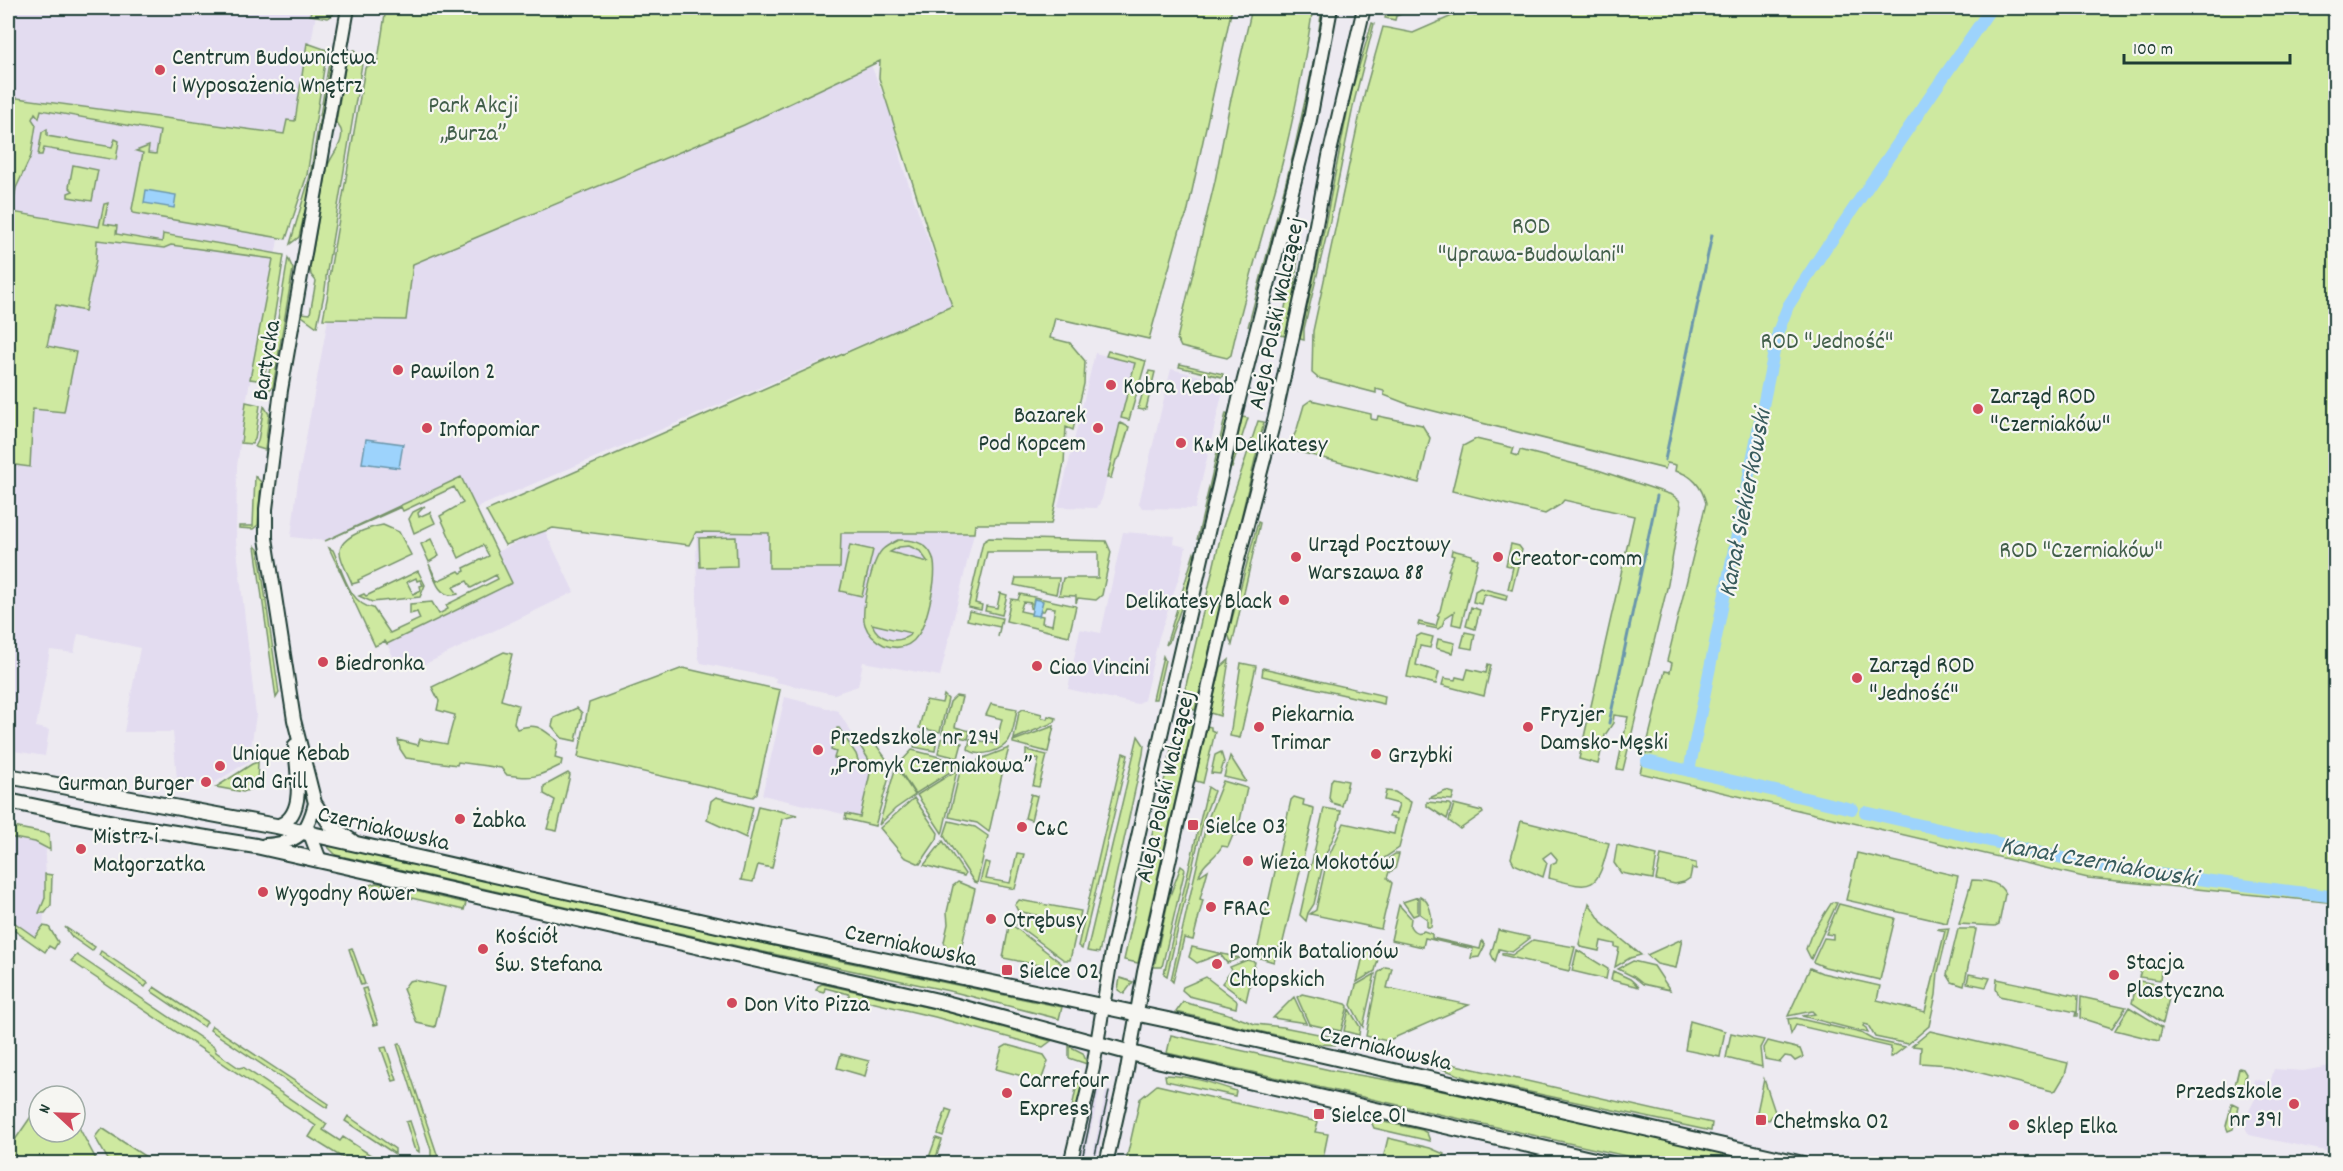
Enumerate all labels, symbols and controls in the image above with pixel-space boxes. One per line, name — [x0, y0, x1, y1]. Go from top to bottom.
scale bar — [2124, 27, 2290, 65]
text: 100 m — [2133, 38, 2173, 63]
place label: Centrum Budownictwa i Wyposażenia Wnętrz — [172, 42, 376, 104]
marker: Centrum Budownictwa i Wyposażenia Wnętrz — [153, 63, 167, 77]
park label: Park Akcji „Burza” — [428, 90, 518, 152]
park label: ROD "Uprawa-Budowlani" — [1438, 211, 1624, 273]
street label: Aleja Polski Walczącej — [1241, 214, 1315, 413]
street label: Bartycka — [245, 317, 291, 403]
park label: ROD "Jedność" — [1761, 326, 1893, 360]
place label: Pawilon 2 — [410, 356, 495, 390]
marker: Pawilon 2 — [391, 363, 405, 377]
place label: Kobra Kebab — [1123, 371, 1235, 405]
marker: Kobra Kebab — [1104, 378, 1118, 392]
place label: Zarząd ROD "Czerniaków" — [1990, 381, 2110, 443]
place label: Bazarek Pod Kopcem — [978, 400, 1086, 462]
water label: Kanał Siekierkowski — [1710, 402, 1784, 601]
marker: Zarząd ROD "Czerniaków" — [1971, 402, 1985, 416]
place label: Infopomiar — [439, 414, 540, 448]
marker: Infopomiar — [420, 421, 434, 435]
marker: Bazarek Pod Kopcem — [1091, 421, 1105, 435]
place label: K&M Delikatesy — [1193, 429, 1329, 463]
marker: K&M Delikatesy — [1174, 436, 1188, 450]
place label: Urząd Pocztowy Warszawa 88 — [1308, 529, 1451, 591]
park label: ROD "Czerniaków" — [1999, 535, 2163, 569]
place label: Creator-comm — [1510, 543, 1643, 577]
marker: Urząd Pocztowy Warszawa 88 — [1289, 550, 1303, 564]
marker: Creator-comm — [1491, 550, 1505, 564]
place label: Delikatesy Black — [1125, 586, 1272, 620]
marker: Delikatesy Black — [1277, 593, 1291, 607]
place label: Biedronka — [335, 648, 425, 682]
place label: Zarząd ROD "Jedność" — [1869, 650, 1974, 712]
place label: Ciao Vincini — [1049, 652, 1149, 686]
marker: Biedronka — [316, 655, 330, 669]
marker: Ciao Vincini — [1030, 659, 1044, 673]
marker: Zarząd ROD "Jedność" — [1850, 671, 1864, 685]
street label: Aleja Polski Walczącej — [1128, 687, 1206, 886]
place label: Piekarnia Trimar — [1271, 699, 1354, 761]
place label: Fryzjer Damsko-Męski — [1540, 699, 1668, 761]
marker: Piekarnia Trimar — [1252, 720, 1266, 734]
marker: Fryzjer Damsko-Męski — [1521, 720, 1535, 734]
place label: Przedszkole nr 294 „Promyk Czerniakowa” — [830, 722, 1033, 784]
place label: Unique Kebab and Grill — [232, 738, 350, 800]
place label: Grzybki — [1388, 740, 1453, 774]
marker: Przedszkole nr 294 „Promyk Czerniakowa” — [811, 743, 825, 757]
marker: Grzybki — [1369, 747, 1383, 761]
marker: Unique Kebab and Grill — [213, 759, 227, 773]
place label: Gurman Burger — [58, 768, 194, 802]
marker: Gurman Burger — [199, 775, 213, 789]
street label: Czerniakowska — [314, 798, 453, 862]
place label: Żabka — [472, 805, 526, 839]
place label: Sielce 03 — [1205, 811, 1286, 845]
marker: Żabka — [453, 812, 467, 826]
place label: C&C — [1034, 813, 1068, 847]
marker: Sielce 03 — [1186, 818, 1200, 832]
marker: C&C — [1015, 820, 1029, 834]
place label: Mistrz i Małgorzatka — [93, 821, 206, 883]
water label: Kanał Czerniakowski — [1997, 828, 2204, 900]
marker: Mistrz i Małgorzatka — [74, 842, 88, 856]
place label: Wieża Mokotów — [1260, 847, 1395, 881]
marker: Wieża Mokotów — [1241, 854, 1255, 868]
place label: Wygodny Rower — [275, 878, 415, 912]
marker: Wygodny Rower — [256, 885, 270, 899]
place label: FRAC — [1223, 893, 1270, 927]
marker: FRAC — [1204, 900, 1218, 914]
place label: Otrębusy — [1003, 905, 1087, 939]
marker: Otrębusy — [984, 912, 998, 926]
street label: Czerniakowska — [841, 916, 980, 978]
place label: Kościół Św. Stefana — [495, 921, 603, 983]
place label: Pomnik Batalionów Chłopskich — [1229, 936, 1399, 998]
marker: Kościół Św. Stefana — [476, 942, 490, 956]
place label: Stacja Plastyczna — [2126, 947, 2224, 1009]
place label: Sielce 02 — [1019, 956, 1100, 990]
marker: Pomnik Batalionów Chłopskich — [1210, 957, 1224, 971]
marker: Sielce 02 — [1000, 963, 1014, 977]
marker: Stacja Plastyczna — [2107, 968, 2121, 982]
place label: Don Vito Pizza — [744, 989, 870, 1023]
marker: Don Vito Pizza — [725, 996, 739, 1010]
street label: Czerniakowska — [1316, 1018, 1455, 1082]
place label: Carrefour Express — [1019, 1065, 1109, 1127]
place label: Przedszkole nr 391 — [2175, 1076, 2282, 1138]
north arrow — [27, 1084, 87, 1144]
marker: Carrefour Express — [1000, 1086, 1014, 1100]
marker: Przedszkole nr 391 — [2287, 1097, 2301, 1111]
place label: Sielce 01 — [1331, 1100, 1406, 1134]
text: N — [33, 1101, 58, 1117]
place label: Chełmska 02 — [1773, 1106, 1889, 1140]
marker: Sielce 01 — [1312, 1107, 1326, 1121]
place label: Sklep Elka — [2026, 1111, 2118, 1145]
marker: Chełmska 02 — [1754, 1113, 1768, 1127]
marker: Sklep Elka — [2007, 1118, 2021, 1132]

